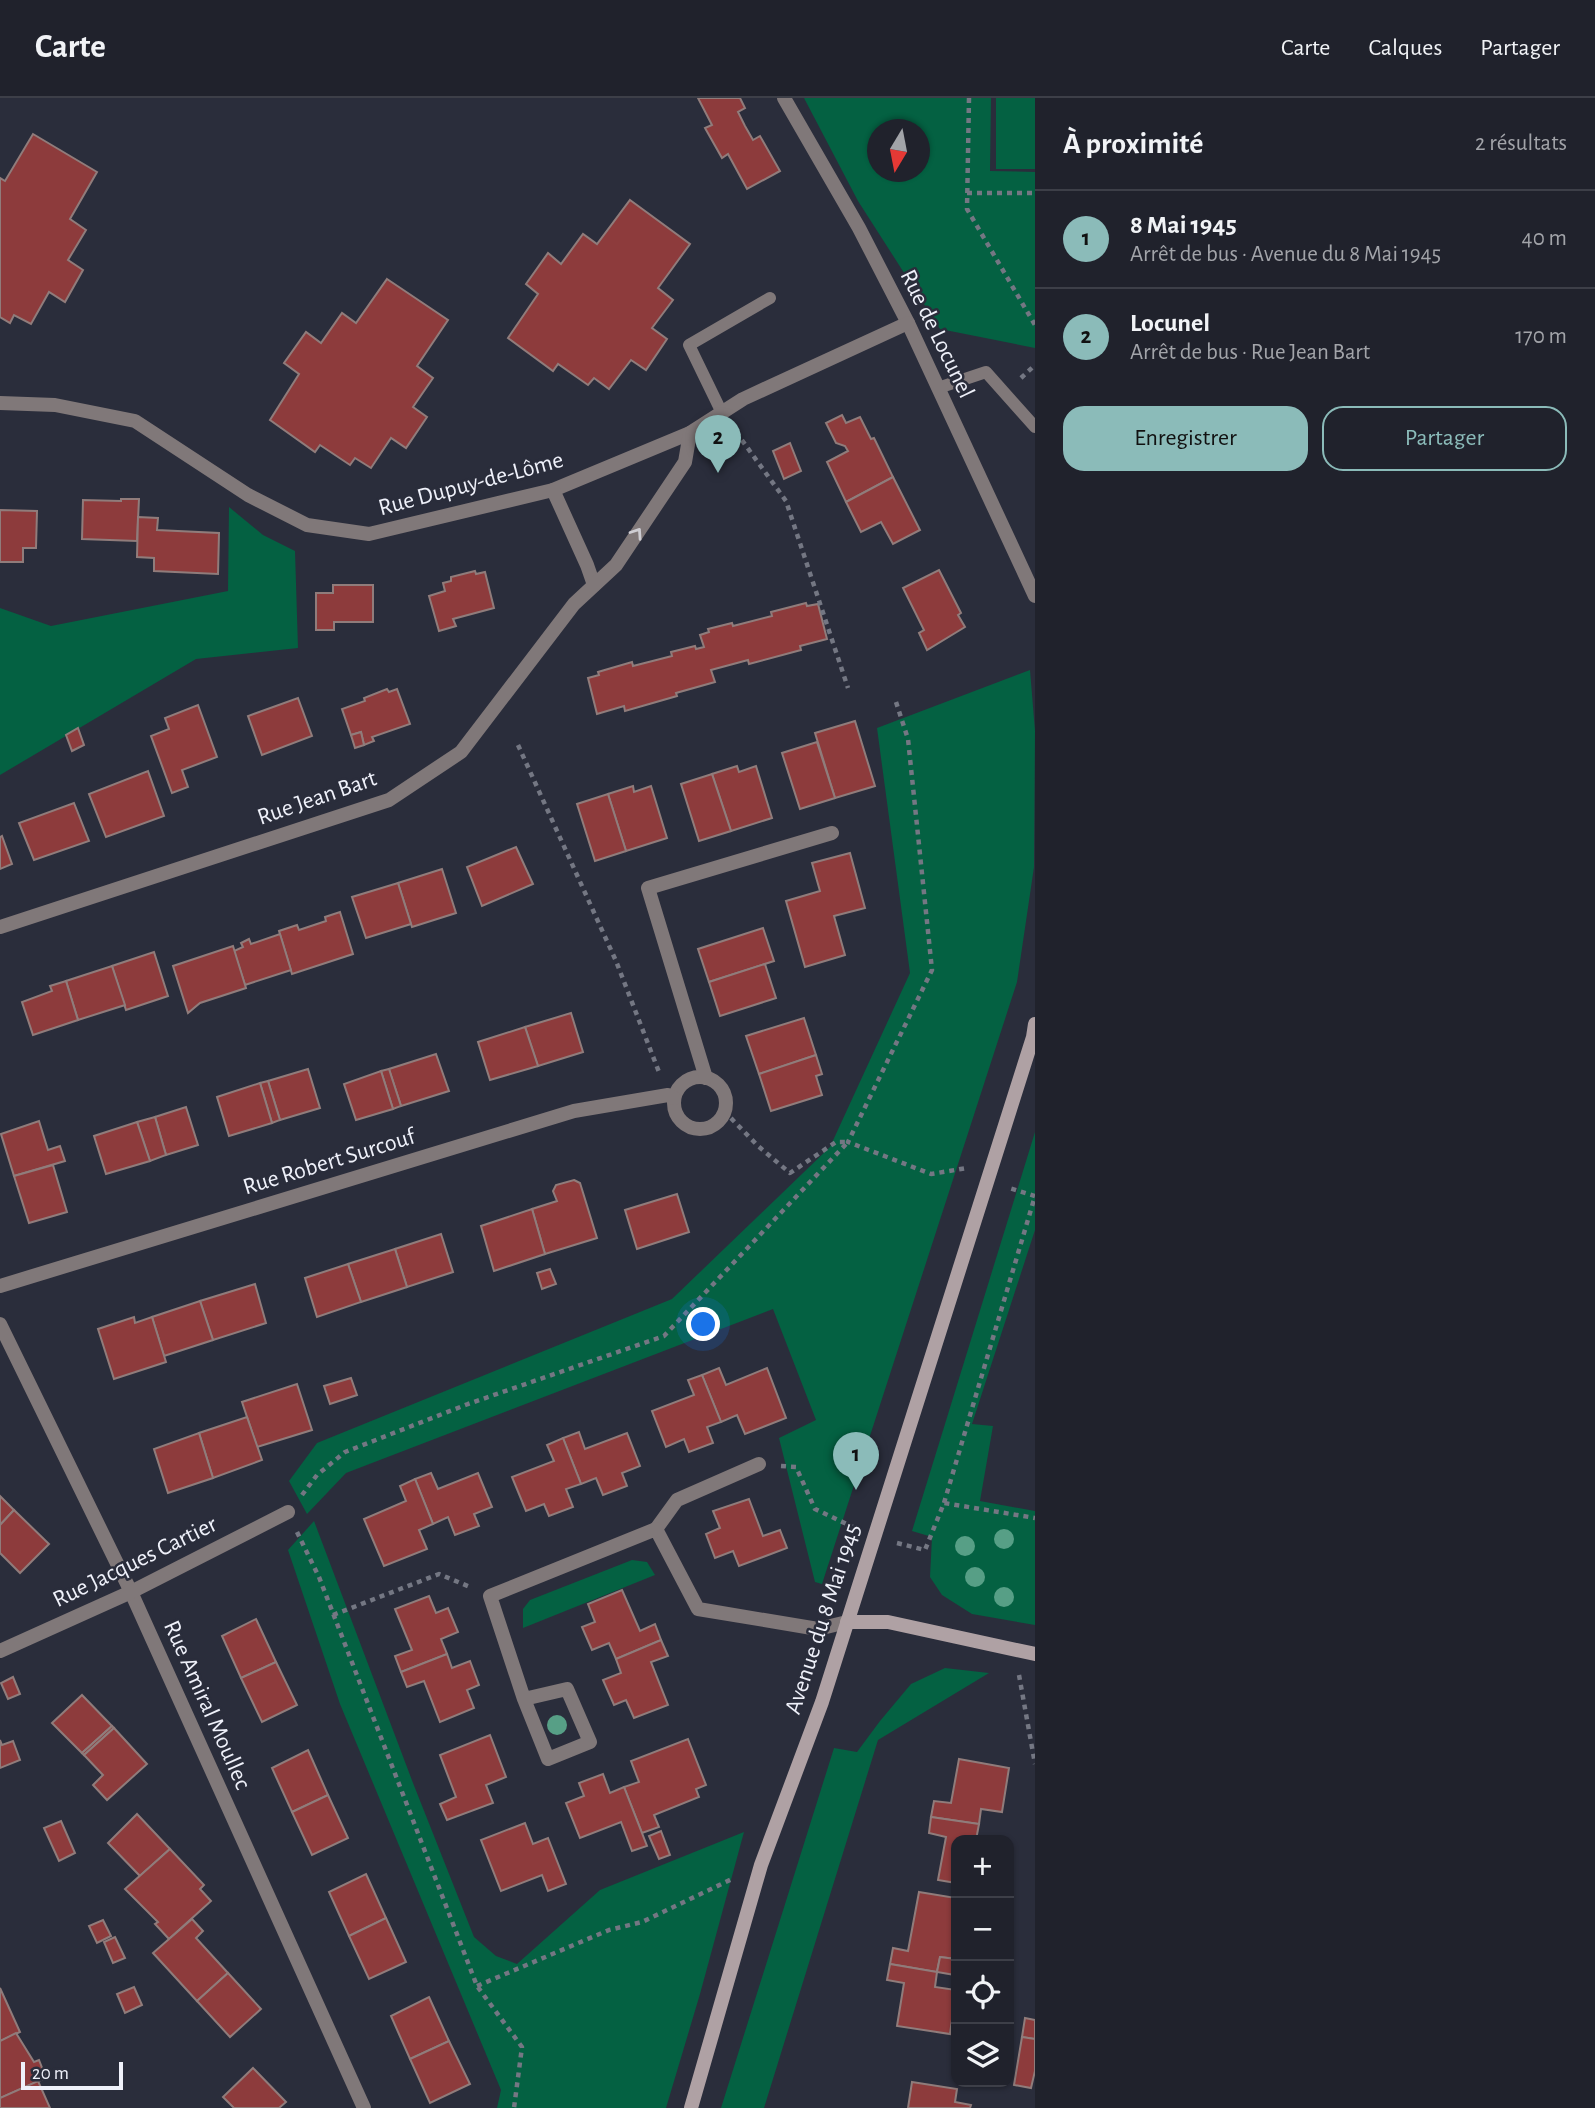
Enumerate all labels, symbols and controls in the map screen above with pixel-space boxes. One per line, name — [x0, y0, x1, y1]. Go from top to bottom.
text: Carte — [35, 31, 106, 64]
text: Carte — [1281, 36, 1330, 60]
text: Calques — [1368, 36, 1442, 60]
text: Partager — [1480, 36, 1560, 60]
north arrow — [867, 119, 930, 182]
text: À proximité — [1063, 129, 1203, 159]
text: 2 résultats — [1475, 132, 1567, 155]
text: 8 Mai 1945 — [1130, 212, 1237, 238]
text: 1 — [1082, 227, 1090, 250]
text: 40 m — [1522, 227, 1567, 250]
text: Arrêt de bus · Avenue du 8 Mai 1945 — [1130, 243, 1441, 266]
street label: Rue de Locunel — [896, 266, 978, 402]
text: Locunel — [1130, 310, 1210, 336]
text: 2 — [1081, 325, 1091, 348]
text: 170 m — [1515, 325, 1567, 348]
text: Arrêt de bus · Rue Jean Bart — [1130, 341, 1370, 364]
button: Enregistrer — [1063, 406, 1308, 471]
button: Partager — [1322, 406, 1567, 471]
pin: 2 — [695, 415, 741, 473]
street label: Rue Dupuy-de-Lôme — [376, 448, 566, 520]
one-way arrow — [629, 528, 641, 541]
street label: Rue Jean Bart — [254, 766, 380, 830]
street label: Rue Robert Surcouf — [240, 1124, 419, 1200]
your location — [686, 1307, 720, 1341]
pin: 1 — [833, 1432, 879, 1490]
street label: Rue Jacques Cartier — [49, 1512, 221, 1612]
street label: Avenue du 8 Mai 1945 — [781, 1521, 865, 1717]
street label: Rue Amiral Moullec — [159, 1617, 255, 1793]
map controls — [951, 1835, 1014, 2087]
button: + — [951, 1835, 1014, 1898]
button: − — [951, 1898, 1014, 1961]
button: locate — [951, 1961, 1014, 2024]
button: layers — [951, 2024, 1014, 2087]
scale bar — [21, 2059, 122, 2091]
text: 20 m — [32, 2064, 69, 2083]

